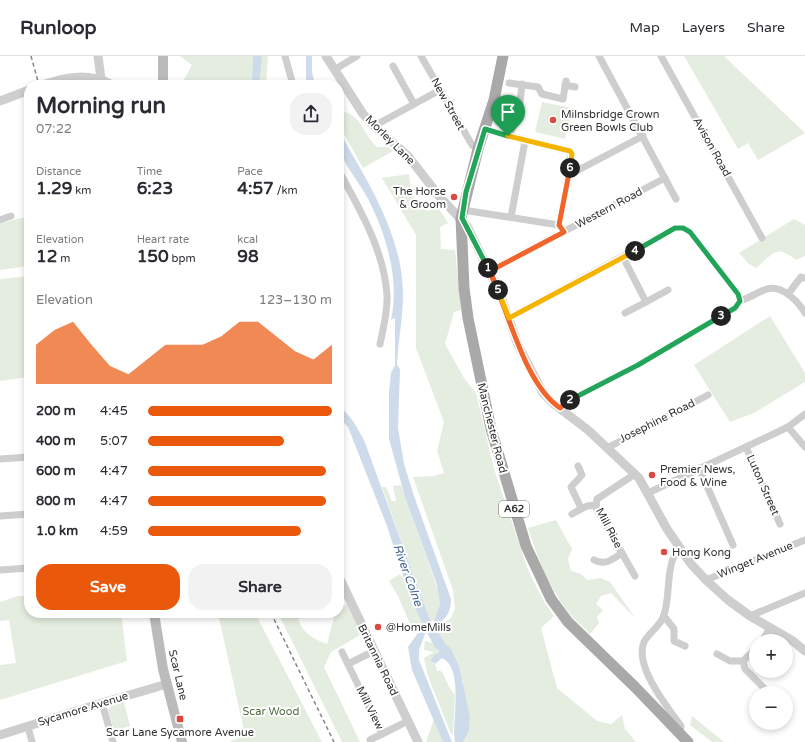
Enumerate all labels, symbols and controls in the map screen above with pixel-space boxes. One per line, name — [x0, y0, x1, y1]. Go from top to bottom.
text: Runloop — [20, 17, 97, 39]
text: Map — [630, 19, 660, 36]
text: Layers — [682, 19, 725, 36]
text: Share — [747, 19, 785, 36]
street label: New Street — [428, 76, 468, 132]
text: Morning run — [36, 93, 166, 119]
button: share — [290, 93, 332, 135]
pin — [491, 95, 525, 136]
icon: arrive — [497, 101, 519, 123]
place label: Milnsbridge Crown Green Bowls Club — [561, 108, 659, 134]
street label: Morley Lane — [363, 113, 417, 167]
marker: Milnsbridge Crown Green Bowls Club — [548, 115, 558, 125]
street label: Avison Road — [690, 115, 734, 179]
text: 07:22 — [36, 121, 72, 137]
pin: 6 — [560, 158, 580, 178]
text: 6 — [567, 161, 573, 174]
text: Distance — [36, 165, 81, 178]
text: Time — [137, 165, 162, 178]
text: Pace — [237, 165, 263, 178]
text: 1.29 — [36, 178, 72, 199]
text: 6:23 — [137, 178, 173, 199]
text: 4:57 — [237, 178, 274, 199]
text: km — [72, 184, 91, 197]
text: /km — [274, 184, 298, 197]
place label: The Horse & Groom — [393, 185, 446, 211]
street label: Western Road — [573, 185, 645, 231]
marker: The Horse & Groom — [449, 192, 459, 202]
text: Elevation — [36, 233, 84, 246]
text: Heart rate — [137, 233, 189, 246]
text: kcal — [237, 233, 258, 246]
pin: 4 — [625, 241, 645, 261]
text: 4 — [632, 244, 638, 257]
text: 12 — [36, 246, 57, 267]
text: 150 — [137, 246, 169, 267]
text: 98 — [237, 246, 259, 267]
text: m — [57, 252, 70, 265]
text: bpm — [169, 252, 196, 265]
pin: 1 — [478, 258, 498, 278]
text: 1 — [485, 261, 491, 274]
pin: 5 — [488, 280, 508, 300]
text: 5 — [495, 283, 501, 296]
text: Elevation — [36, 292, 93, 308]
text: 123–130 m — [259, 292, 332, 308]
pin: 3 — [711, 306, 731, 326]
text: 3 — [718, 309, 724, 322]
street label: Manchester Road — [474, 381, 510, 475]
pin: 2 — [560, 390, 580, 410]
text: 2 — [567, 393, 573, 406]
street label: Josephine Road — [617, 396, 697, 446]
text: 200 m — [36, 403, 76, 419]
text: 4:45 — [100, 403, 128, 419]
text: 400 m — [36, 433, 76, 449]
text: 5:07 — [100, 433, 128, 449]
street label: Luton Street — [744, 453, 782, 517]
text: 600 m — [36, 463, 76, 479]
text: 4:47 — [100, 463, 128, 479]
place label: Premier News, Food & Wine — [660, 463, 736, 489]
marker: Premier News, Food & Wine — [647, 470, 657, 480]
text: 800 m — [36, 493, 76, 509]
text: 4:47 — [100, 493, 128, 509]
road number: A62 — [499, 501, 529, 517]
street label: Mill Rise — [593, 506, 625, 550]
text: 1.0 km — [36, 523, 78, 539]
text: 4:59 — [100, 523, 128, 539]
street label: Winget Avenue — [715, 539, 795, 581]
water label: River Colne — [390, 542, 426, 609]
place label: Hong Kong — [672, 546, 731, 559]
marker: Hong Kong — [659, 547, 669, 557]
button: Save — [36, 564, 180, 610]
button: Share — [188, 564, 332, 610]
place label: @HomeMills — [386, 621, 451, 634]
street label: Britannia Road — [355, 622, 401, 698]
marker: @HomeMills — [373, 622, 383, 632]
map controls — [749, 634, 793, 730]
button: + — [749, 634, 793, 678]
street label: Scar Lane — [166, 649, 190, 701]
street label: Mill View — [354, 684, 387, 732]
button: − — [749, 686, 793, 730]
street label: Sycamore Avenue — [36, 689, 130, 729]
park label: Scar Wood — [243, 705, 299, 718]
marker: Scar Lane Sycamore Avenue — [175, 714, 185, 724]
place label: Scar Lane Sycamore Avenue — [106, 726, 254, 739]

